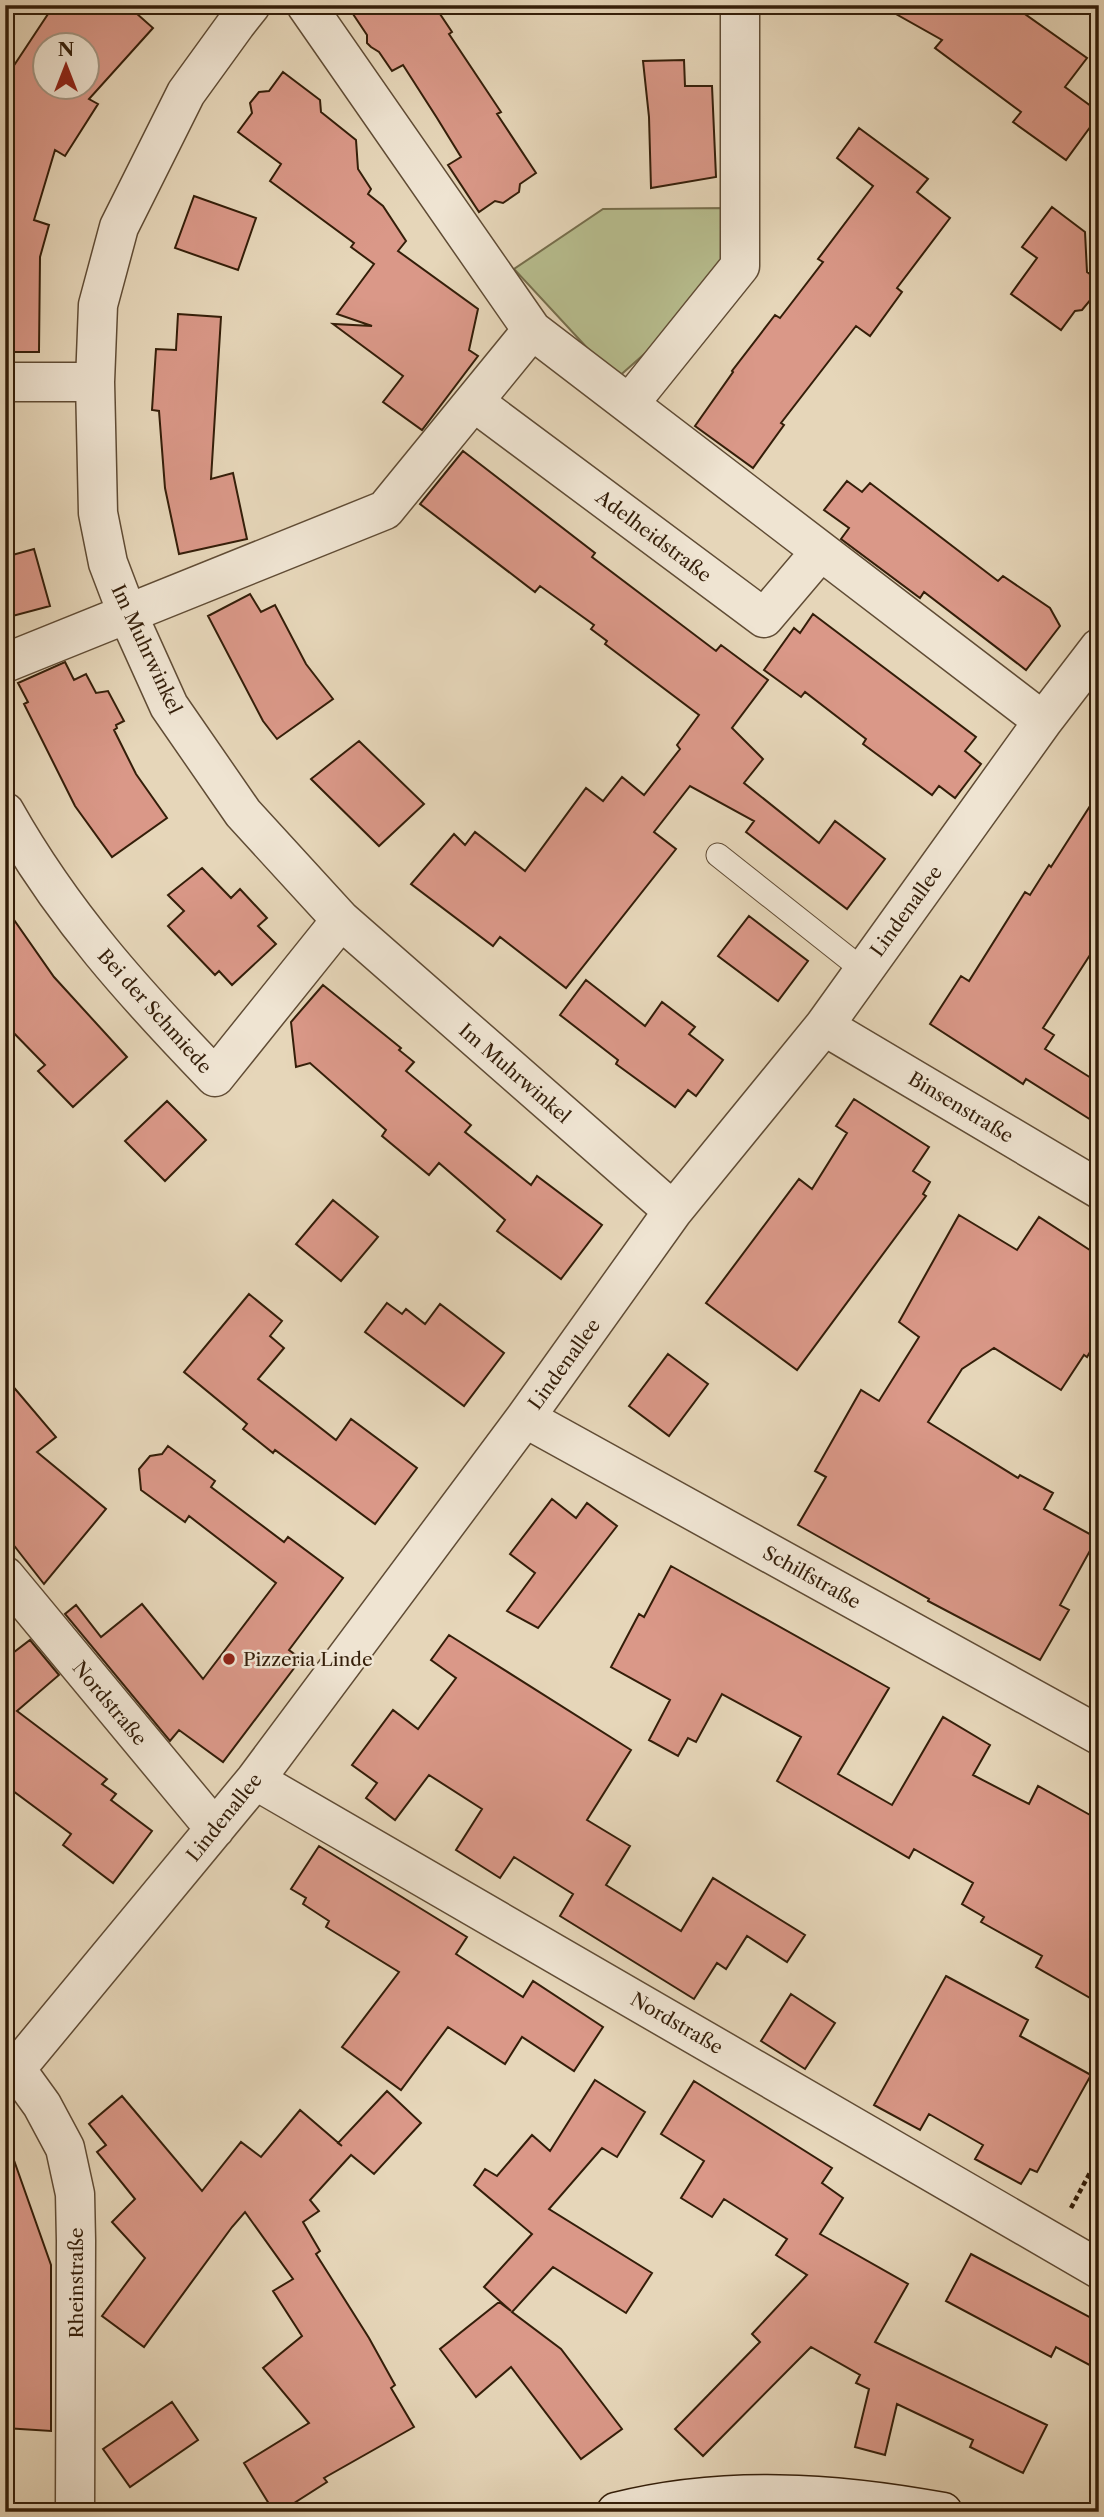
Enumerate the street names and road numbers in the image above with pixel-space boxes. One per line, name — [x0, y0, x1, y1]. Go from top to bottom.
street label: Adelheidstraße — [591, 485, 716, 587]
street label: Im Muhrwinkel — [106, 581, 187, 718]
street label: Lindenallee — [866, 861, 947, 961]
street label: Bei der Schmiede — [93, 944, 216, 1078]
street label: Im Muhrwinkel — [454, 1019, 575, 1128]
street label: Binsenstraße — [904, 1067, 1017, 1148]
street label: Lindenallee — [524, 1314, 605, 1414]
street label: Schilfstraße — [759, 1541, 865, 1614]
street label: Nordstraße — [68, 1657, 151, 1750]
street label: Lindenallee — [182, 1769, 267, 1866]
street label: Nordstraße — [626, 1988, 727, 2059]
street label: Rheinstraße — [65, 2228, 88, 2338]

